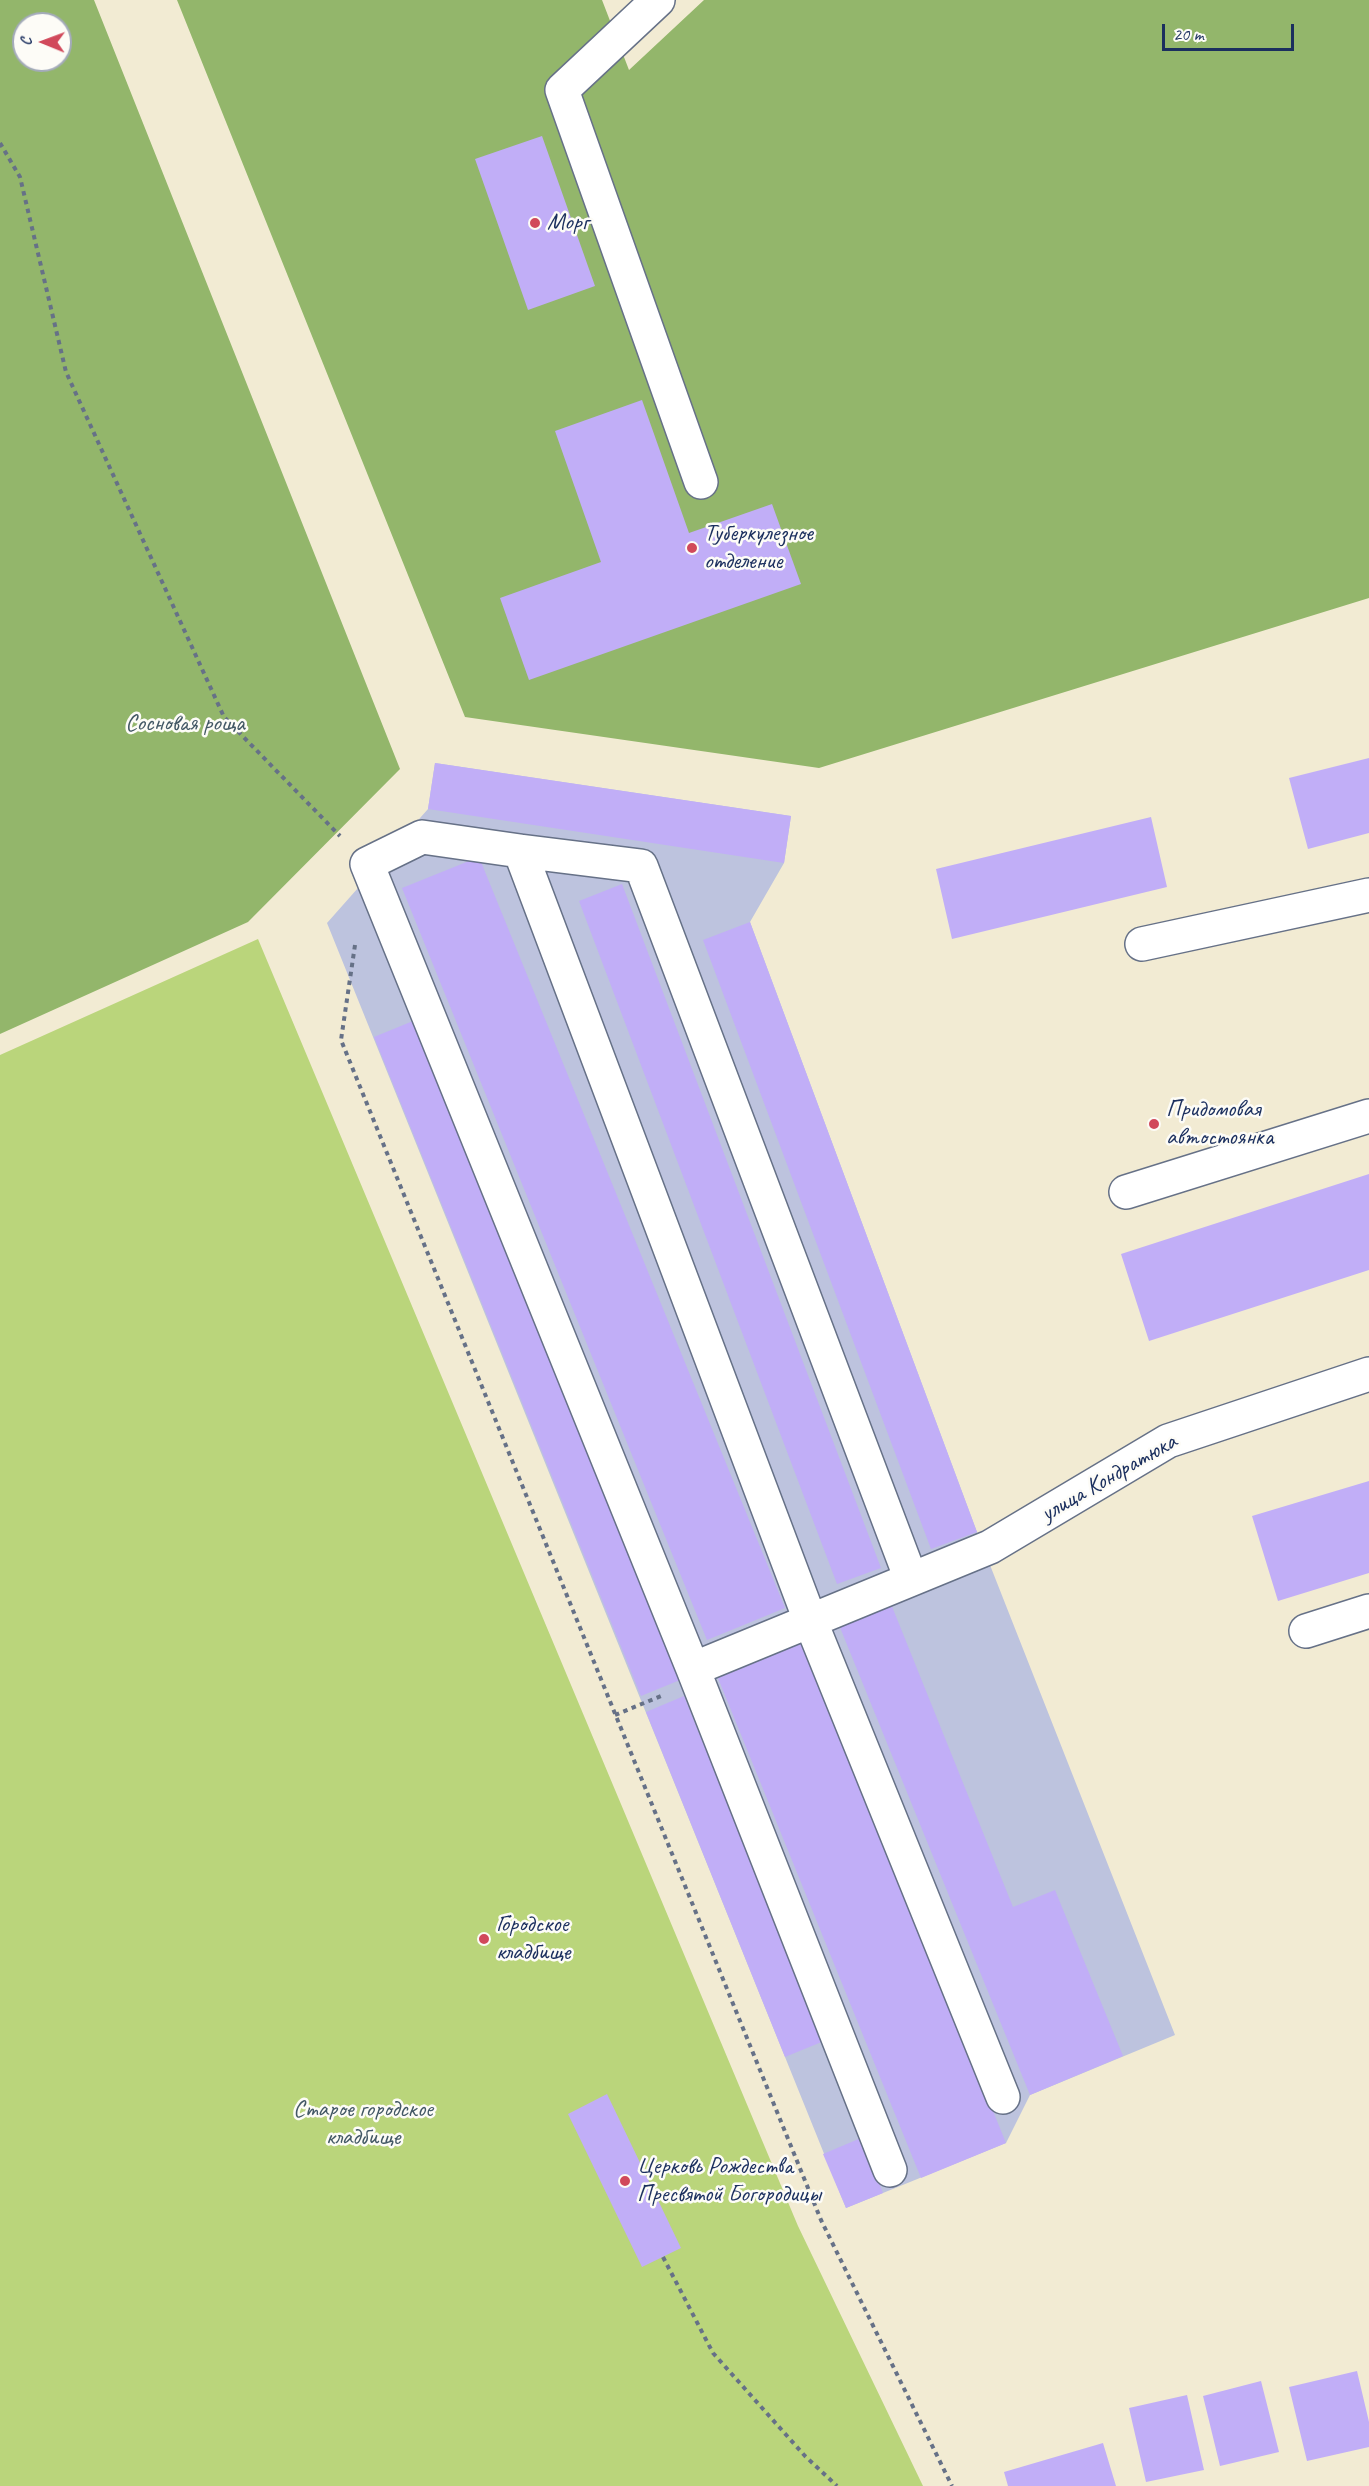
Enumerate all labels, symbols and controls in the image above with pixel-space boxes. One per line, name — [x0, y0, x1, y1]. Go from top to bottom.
north arrow — [12, 12, 72, 72]
scale bar — [1165, 12, 1297, 50]
text: 20 m — [1173, 23, 1204, 45]
text: С — [16, 38, 36, 46]
place label: Морг — [547, 209, 589, 237]
marker: Морг — [528, 216, 542, 230]
place label: Туберкулезное отделение — [704, 520, 813, 576]
marker: Туберкулезное отделение — [685, 541, 699, 555]
park label: Сосновая роща — [125, 710, 245, 738]
place label: Придомовая автостоянка — [1166, 1096, 1273, 1152]
marker: Придомовая автостоянка — [1147, 1117, 1161, 1131]
street label: улица Кондратюка — [1036, 1427, 1182, 1529]
place label: Городское кладбище — [496, 1911, 570, 1967]
marker: Городское кладбище — [477, 1932, 491, 1946]
park label: Старое городское кладбище — [293, 2096, 433, 2152]
place label: Церковь Рождества Пресвятой Богородицы — [637, 2153, 821, 2209]
marker: Церковь Рождества Пресвятой Богородицы — [618, 2174, 632, 2188]

